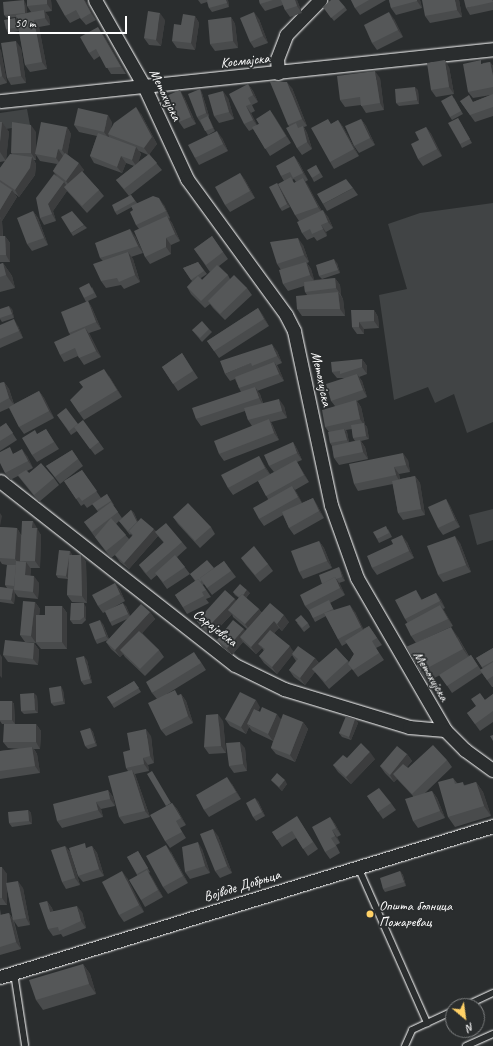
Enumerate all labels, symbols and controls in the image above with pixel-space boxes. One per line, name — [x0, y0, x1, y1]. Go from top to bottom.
scale bar — [10, 8, 129, 34]
text: 50 m — [15, 15, 35, 31]
street label: Космајска — [220, 50, 270, 72]
street label: Метохијска — [145, 66, 185, 124]
street label: Метохијска — [307, 350, 335, 408]
street label: Сарајевска — [190, 606, 240, 650]
street label: Метохијска — [410, 648, 452, 704]
street label: Војводе Добрњца — [202, 866, 282, 906]
place label: Општа болница Пожаревац — [379, 898, 453, 930]
marker: Општа болница Пожаревац — [364, 908, 376, 920]
north arrow — [445, 998, 485, 1038]
text: N — [464, 1020, 477, 1035]

